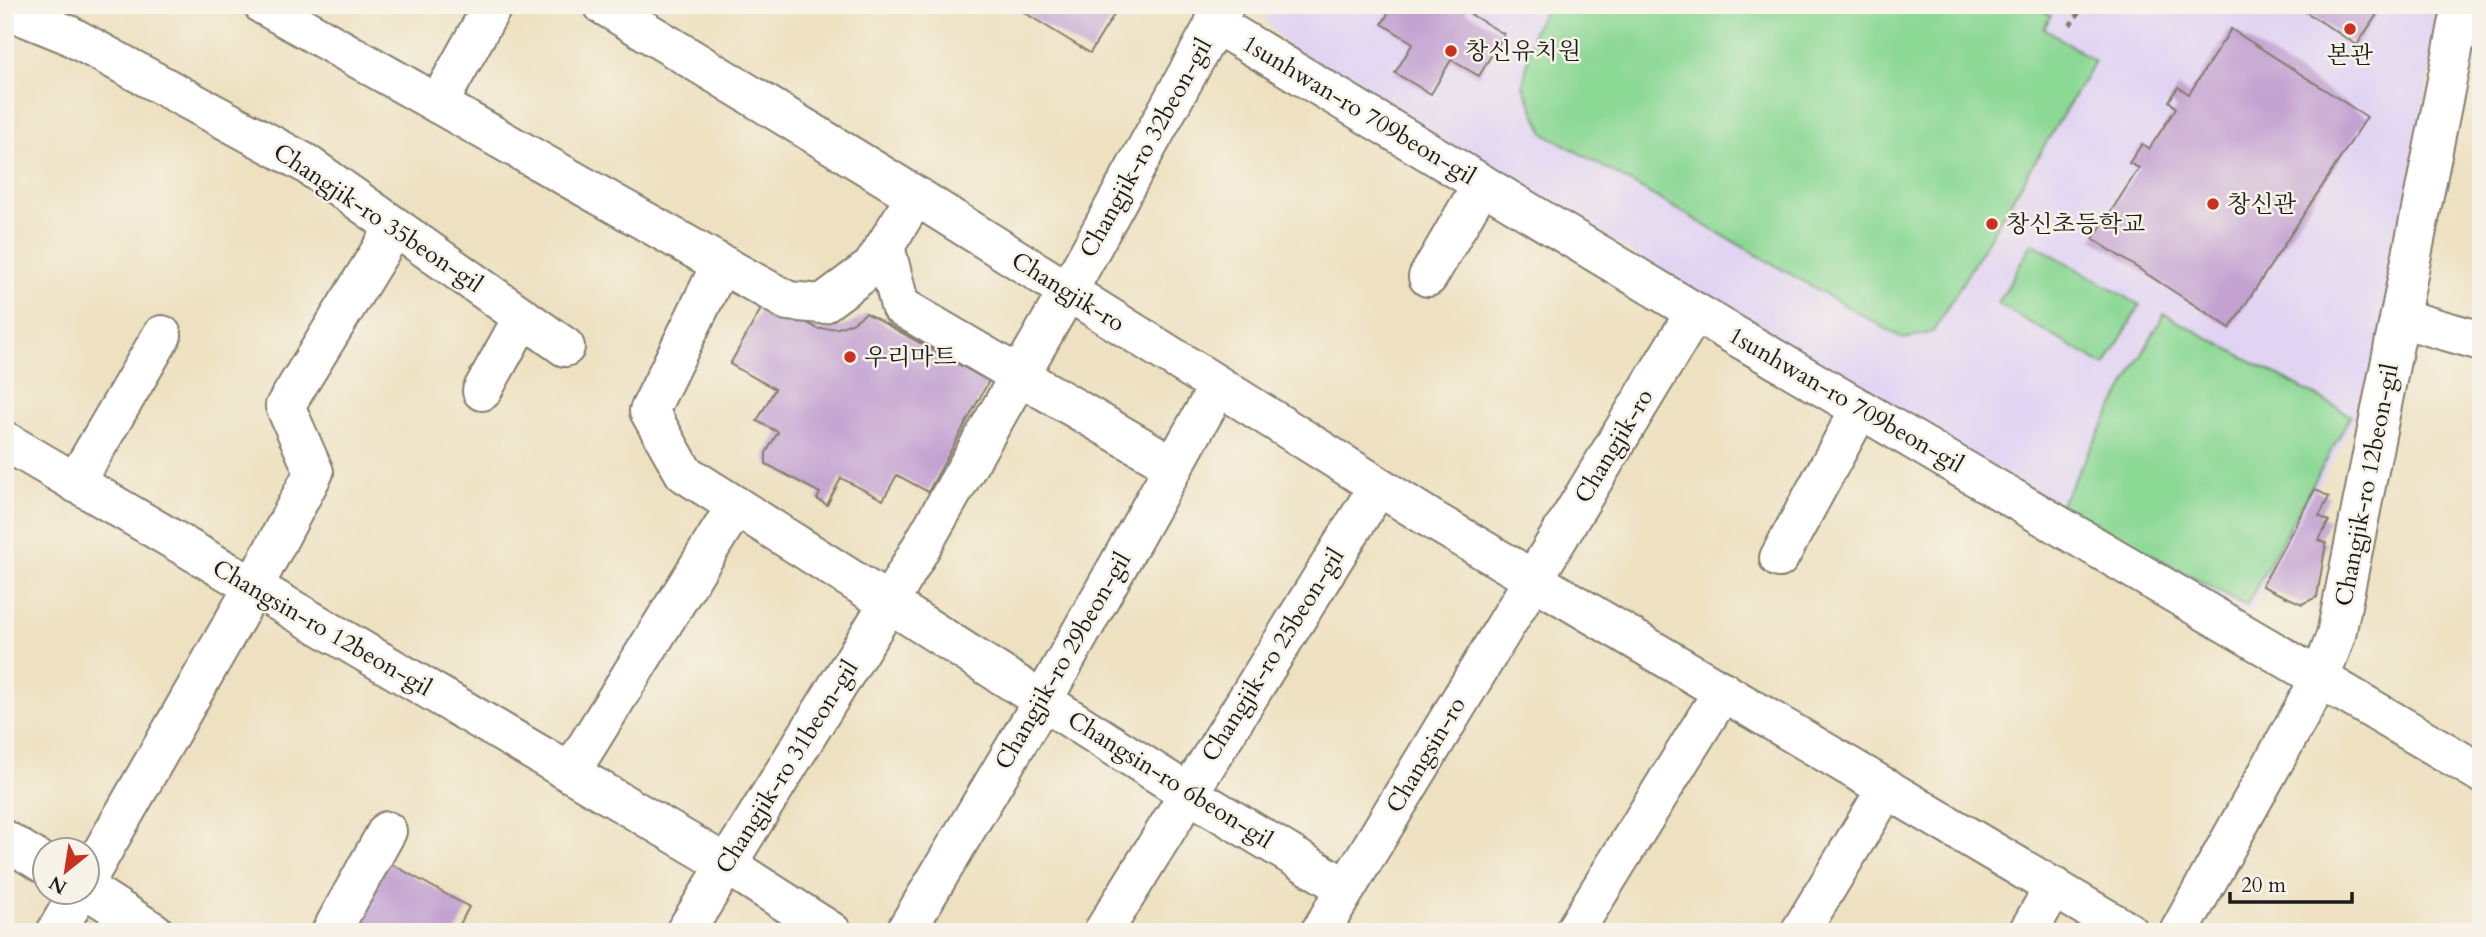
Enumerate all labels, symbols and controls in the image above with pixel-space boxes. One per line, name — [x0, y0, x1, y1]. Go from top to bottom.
marker: 본관 — [2342, 21, 2358, 37]
street label: 1sunhwan-ro 709beon-gil — [1236, 27, 1482, 193]
street label: Changjik-ro 32beon-gil — [1072, 32, 1220, 264]
place label: 창신유치원 — [1465, 35, 1581, 68]
place label: 본관 — [2327, 39, 2373, 72]
marker: 창신유치원 — [1443, 43, 1459, 59]
street label: Changjik-ro 35beon-gil — [267, 135, 489, 301]
place label: 창신관 — [2227, 188, 2297, 221]
marker: 창신관 — [2205, 196, 2221, 212]
place label: 창신초등학교 — [2006, 208, 2145, 241]
marker: 창신초등학교 — [1984, 216, 2000, 232]
street label: Changjik-ro — [1005, 244, 1131, 340]
street label: 1sunhwan-ro 709beon-gil — [1722, 319, 1970, 481]
place label: 우리마트 — [864, 341, 957, 374]
marker: 우리마트 — [842, 349, 858, 365]
street label: Changjik-ro 12beon-gil — [2327, 361, 2407, 609]
street label: Changjik-ro — [1567, 383, 1661, 509]
street label: Changjik-ro 25beon-gil — [1194, 542, 1352, 768]
street label: Changjik-ro 29beon-gil — [987, 546, 1139, 776]
street label: Changsin-ro 12beon-gil — [206, 552, 438, 704]
street label: Changjik-ro 31beon-gil — [708, 654, 866, 880]
street label: Changsin-ro — [1378, 691, 1474, 819]
street label: Changsin-ro 6beon-gil — [1061, 703, 1279, 857]
north arrow — [32, 836, 102, 906]
scale bar — [2230, 860, 2353, 904]
text: N — [44, 869, 72, 900]
text: 20 m — [2241, 871, 2286, 900]

